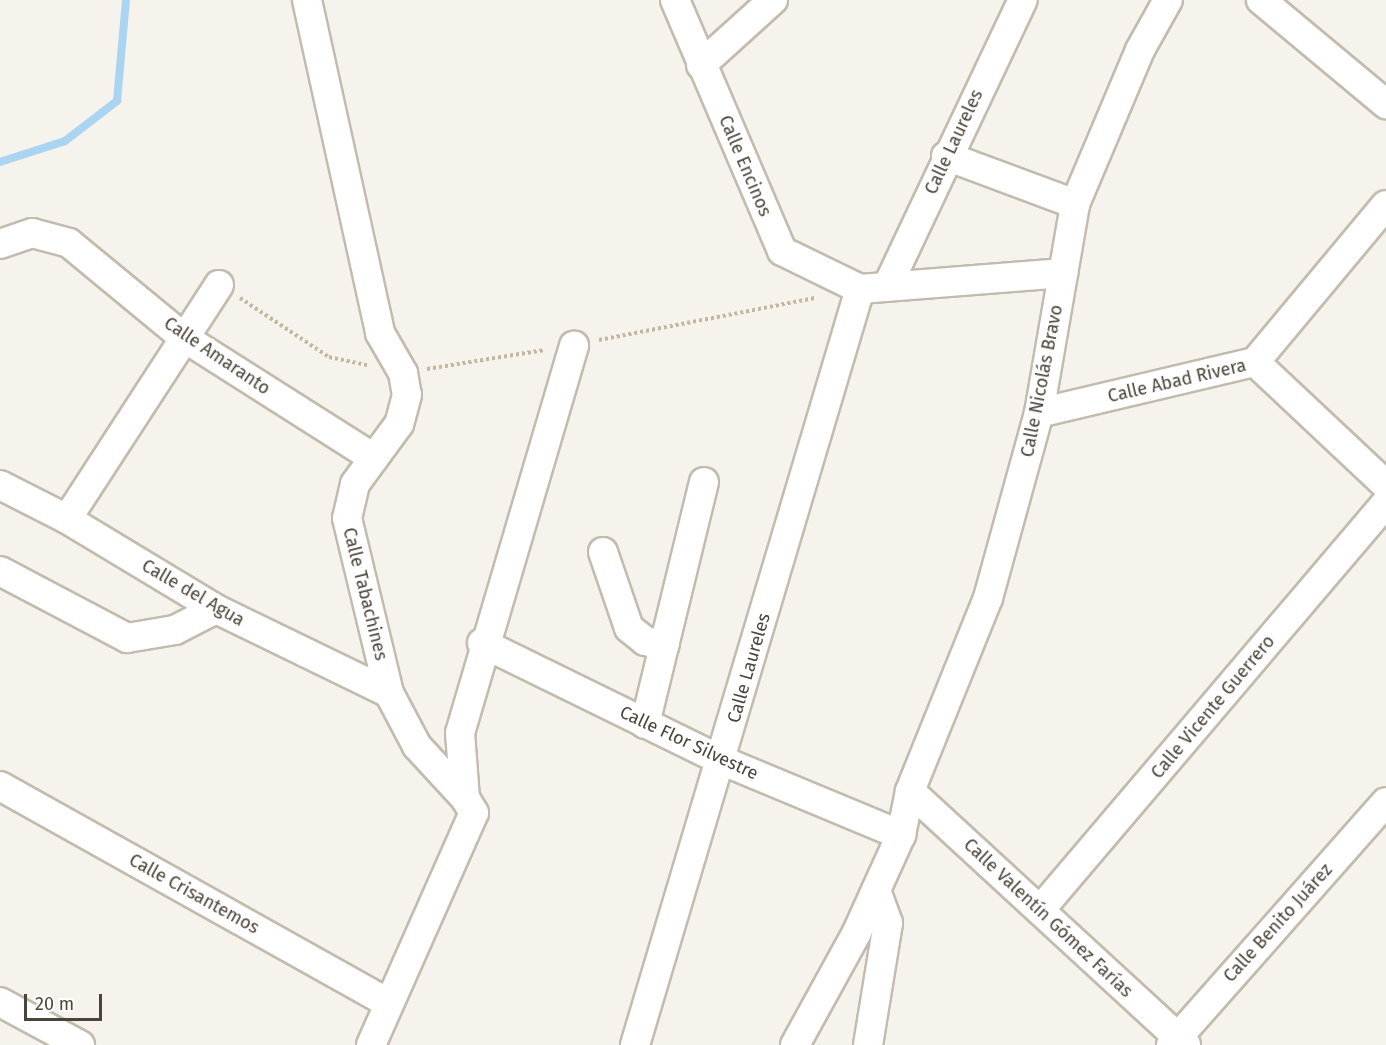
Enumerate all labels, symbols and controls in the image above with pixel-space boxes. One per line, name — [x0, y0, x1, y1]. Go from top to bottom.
street label: Calle Laureles — [920, 86, 988, 198]
street label: Calle Encinos — [714, 112, 776, 220]
street label: Calle Nicolás Bravo — [1017, 303, 1067, 459]
street label: Calle Amaranto — [160, 313, 274, 399]
street label: Calle Abad Rivera — [1106, 355, 1248, 407]
street label: Calle Tabachines — [338, 525, 392, 663]
street label: Calle del Agua — [138, 555, 248, 631]
street label: Calle Laureles — [723, 611, 775, 725]
street label: Calle Vicente Guerrero — [1147, 631, 1279, 783]
street label: Calle Flor Silvestre — [616, 701, 762, 785]
street label: Calle Valentín Gómez Farías — [959, 834, 1137, 1002]
street label: Calle Crisantemos — [125, 849, 263, 939]
street label: Calle Benito Juárez — [1219, 859, 1337, 987]
scale bar — [27, 982, 105, 1020]
text: 20 m — [35, 993, 74, 1015]

